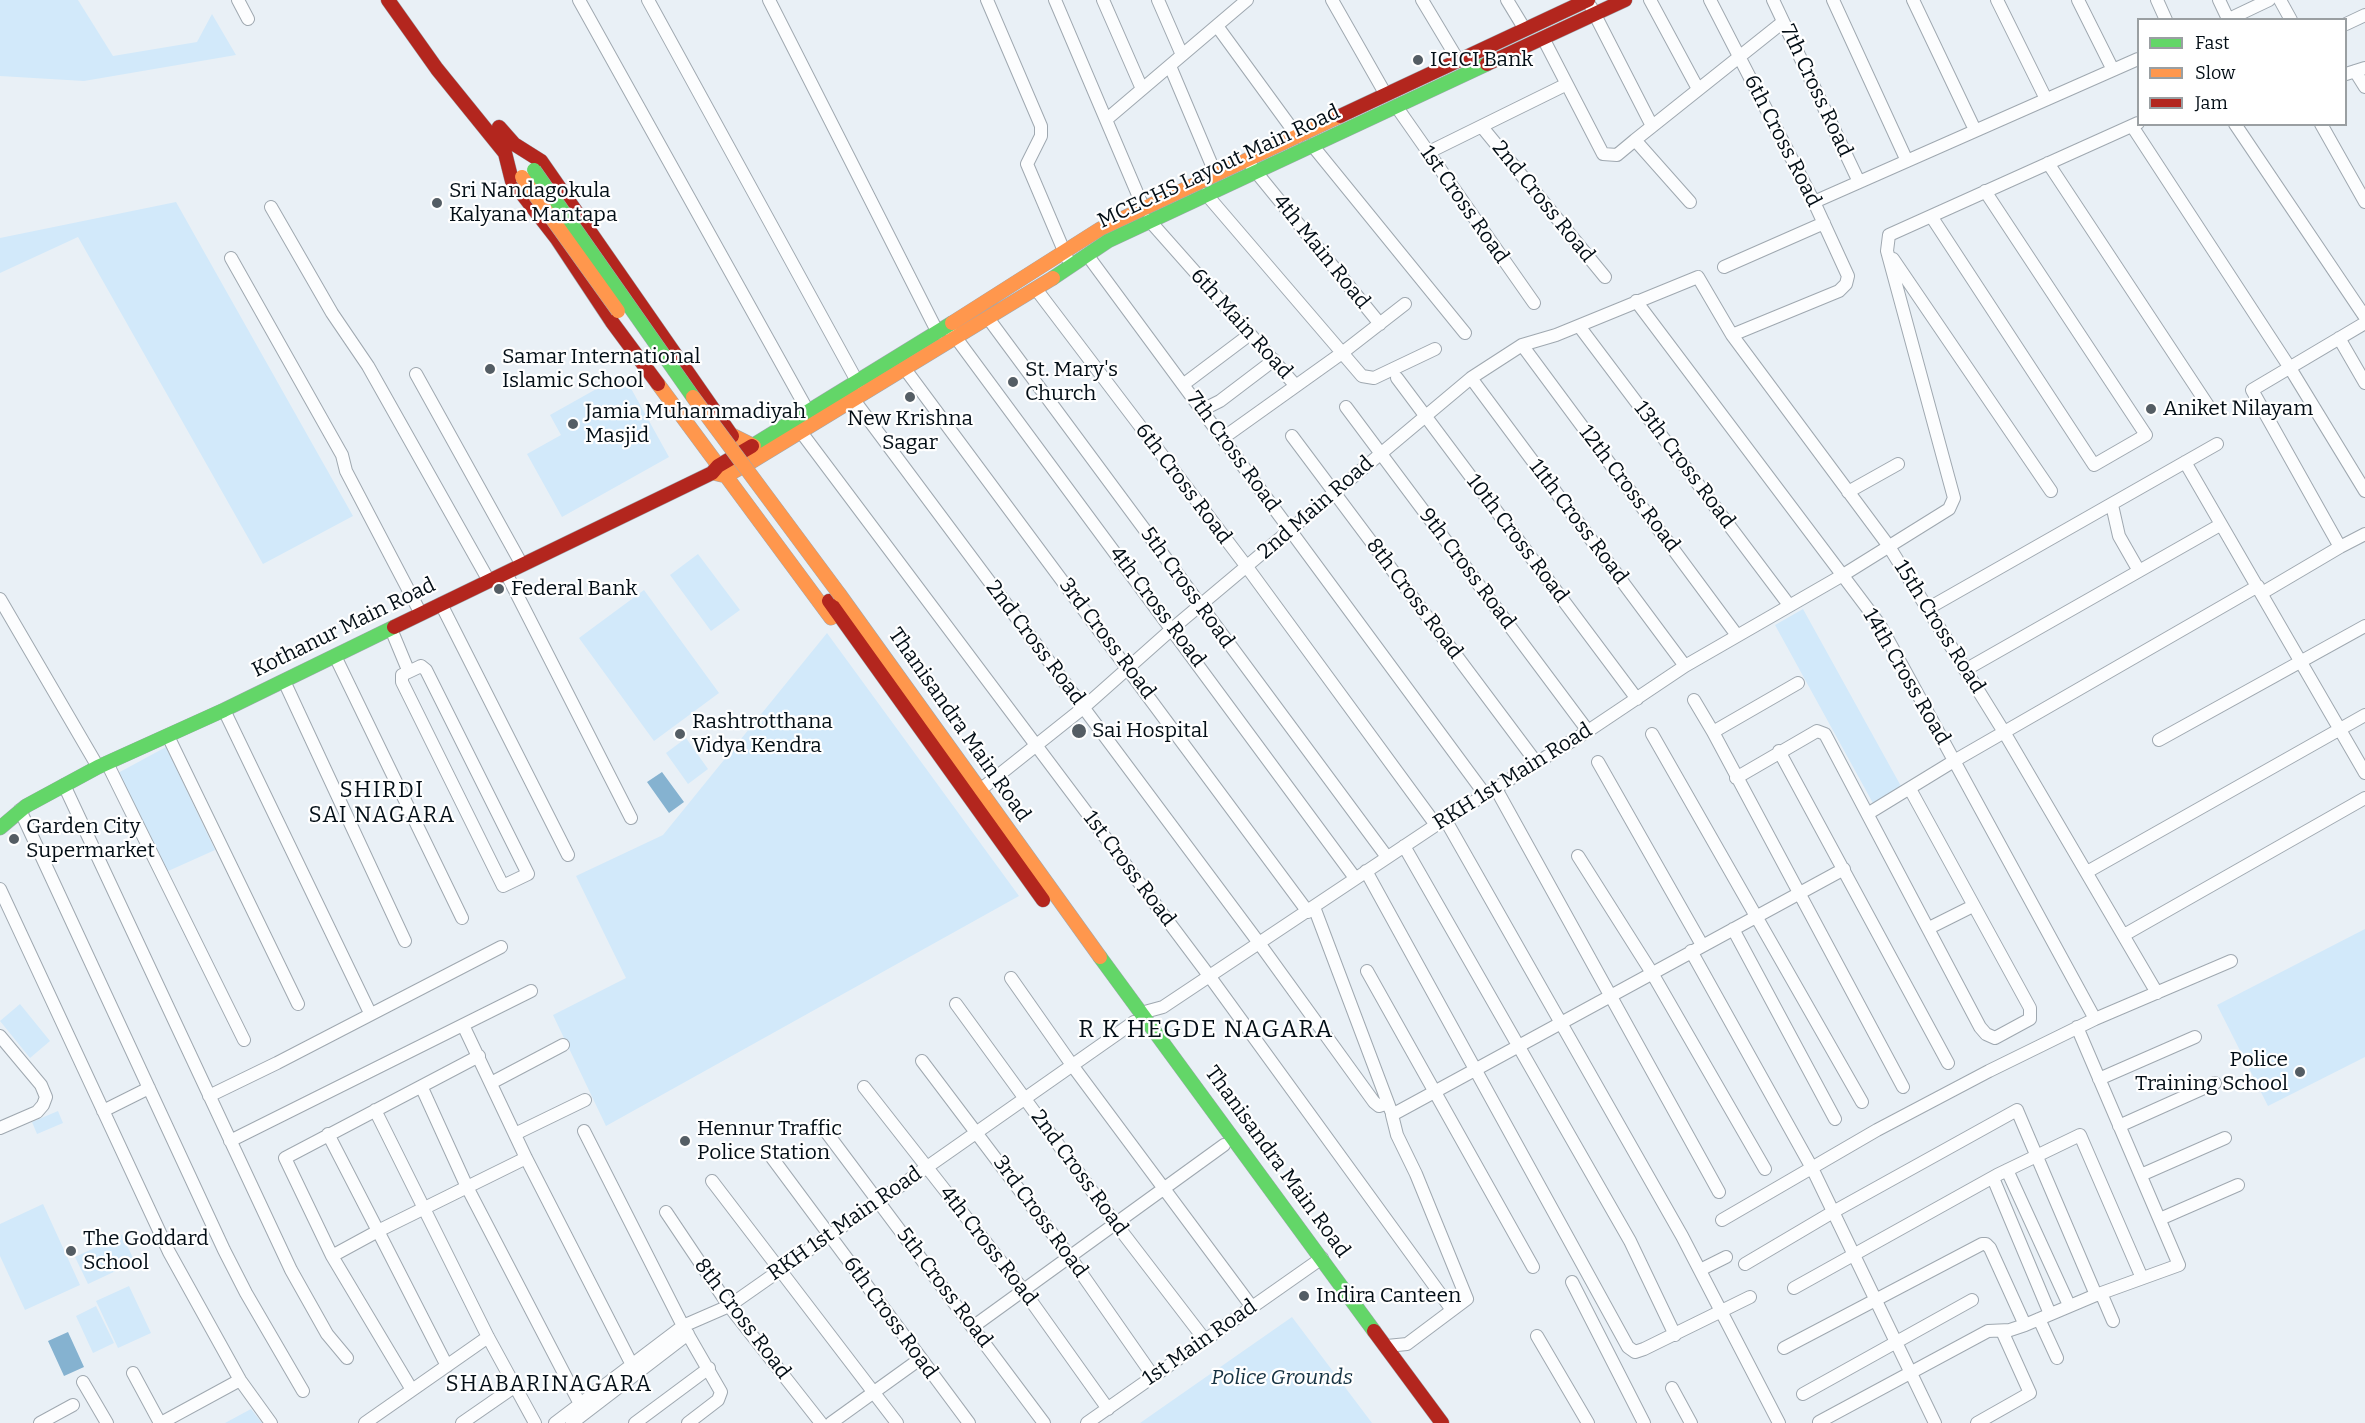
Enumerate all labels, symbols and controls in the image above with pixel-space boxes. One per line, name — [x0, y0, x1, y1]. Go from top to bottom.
legend — [2137, 18, 2347, 126]
street label: 7th Cross Road — [1774, 21, 1858, 161]
text: Fast — [2195, 32, 2230, 54]
place label: ICICI Bank — [1430, 47, 1533, 73]
marker: ICICI Bank — [1411, 53, 1425, 67]
text: Slow — [2195, 62, 2235, 84]
street label: 6th Cross Road — [1738, 71, 1826, 211]
text: Jam — [2195, 92, 2228, 114]
street label: MCECHS Layout Main Road — [1094, 100, 1344, 234]
street label: 2nd Cross Road — [1486, 136, 1600, 268]
street label: 1st Cross Road — [1414, 141, 1514, 269]
place label: Sri Nandagokula Kalyana Mantapa — [449, 178, 617, 228]
street label: 4th Main Road — [1267, 190, 1375, 314]
marker: Sri Nandagokula Kalyana Mantapa — [430, 196, 444, 210]
street label: 6th Main Road — [1185, 264, 1297, 384]
place label: Samar International Islamic School — [502, 344, 701, 394]
place label: St. Mary's Church — [1025, 357, 1118, 407]
marker: Samar International Islamic School — [483, 362, 497, 376]
marker: St. Mary's Church — [1006, 375, 1020, 389]
street label: 7th Cross Road — [1181, 387, 1285, 517]
marker: New Krishna Sagar — [903, 390, 917, 404]
place label: Aniket Nilayam — [2163, 396, 2313, 422]
street label: 13th Cross Road — [1628, 397, 1740, 533]
place label: Jamia Muhammadiyah Masjid — [585, 399, 806, 449]
marker: Aniket Nilayam — [2144, 402, 2158, 416]
place label: New Krishna Sagar — [847, 406, 973, 456]
marker: Jamia Muhammadiyah Masjid — [566, 417, 580, 431]
street label: 6th Cross Road — [1129, 419, 1237, 549]
street label: 12th Cross Road — [1573, 421, 1685, 557]
street label: 2nd Main Road — [1253, 451, 1379, 565]
street label: 11th Cross Road — [1523, 455, 1633, 589]
street label: 10th Cross Road — [1461, 470, 1573, 608]
street label: 9th Cross Road — [1413, 504, 1521, 634]
street label: 5th Cross Road — [1135, 523, 1239, 653]
street label: 8th Cross Road — [1360, 534, 1468, 664]
street label: 4th Cross Road — [1103, 542, 1211, 672]
street label: 15th Cross Road — [1888, 556, 1990, 698]
street label: Kothanur Main Road — [248, 573, 440, 683]
street label: 3rd Cross Road — [1053, 574, 1161, 704]
place label: Federal Bank — [511, 576, 637, 602]
street label: 2nd Cross Road — [980, 576, 1090, 710]
marker: Federal Bank — [492, 582, 506, 596]
street label: 14th Cross Road — [1857, 604, 1955, 750]
street label: Thanisandra Main Road — [883, 623, 1035, 827]
place label: Rashtrotthana Vidya Kendra — [692, 709, 833, 759]
place label: Sai Hospital — [1092, 718, 1208, 744]
street label: RKH 1st Main Road — [1429, 718, 1597, 836]
marker: Sai Hospital — [1070, 722, 1088, 740]
marker: Rashtrotthana Vidya Kendra — [673, 727, 687, 741]
district label: SHIRDI SAI NAGARA — [309, 778, 455, 830]
street label: 1st Cross Road — [1077, 806, 1181, 932]
place label: Garden City Supermarket — [26, 814, 155, 864]
marker: Garden City Supermarket — [7, 832, 21, 846]
district label: R K HEGDE NAGARA — [1078, 1016, 1334, 1044]
place label: Police Training School — [2135, 1047, 2288, 1097]
street label: Thanisandra Main Road — [1199, 1061, 1355, 1263]
marker: Police Training School — [2293, 1065, 2307, 1079]
street label: 2nd Cross Road — [1025, 1105, 1133, 1241]
place label: Hennur Traffic Police Station — [697, 1116, 842, 1166]
marker: Hennur Traffic Police Station — [678, 1134, 692, 1148]
street label: 3rd Cross Road — [987, 1151, 1093, 1283]
street label: RKH 1st Main Road — [763, 1161, 927, 1287]
street label: 4th Cross Road — [934, 1181, 1042, 1311]
street label: 5th Cross Road — [891, 1223, 997, 1353]
place label: The Goddard School — [83, 1226, 209, 1276]
marker: The Goddard School — [64, 1244, 78, 1258]
street label: 6th Cross Road — [837, 1252, 943, 1384]
street label: 8th Cross Road — [688, 1254, 796, 1384]
place label: Indira Canteen — [1316, 1283, 1461, 1309]
marker: Indira Canteen — [1297, 1289, 1311, 1303]
street label: 1st Main Road — [1138, 1294, 1262, 1392]
park label: Police Grounds — [1211, 1365, 1353, 1391]
district label: SHABARINAGARA — [445, 1372, 653, 1398]

